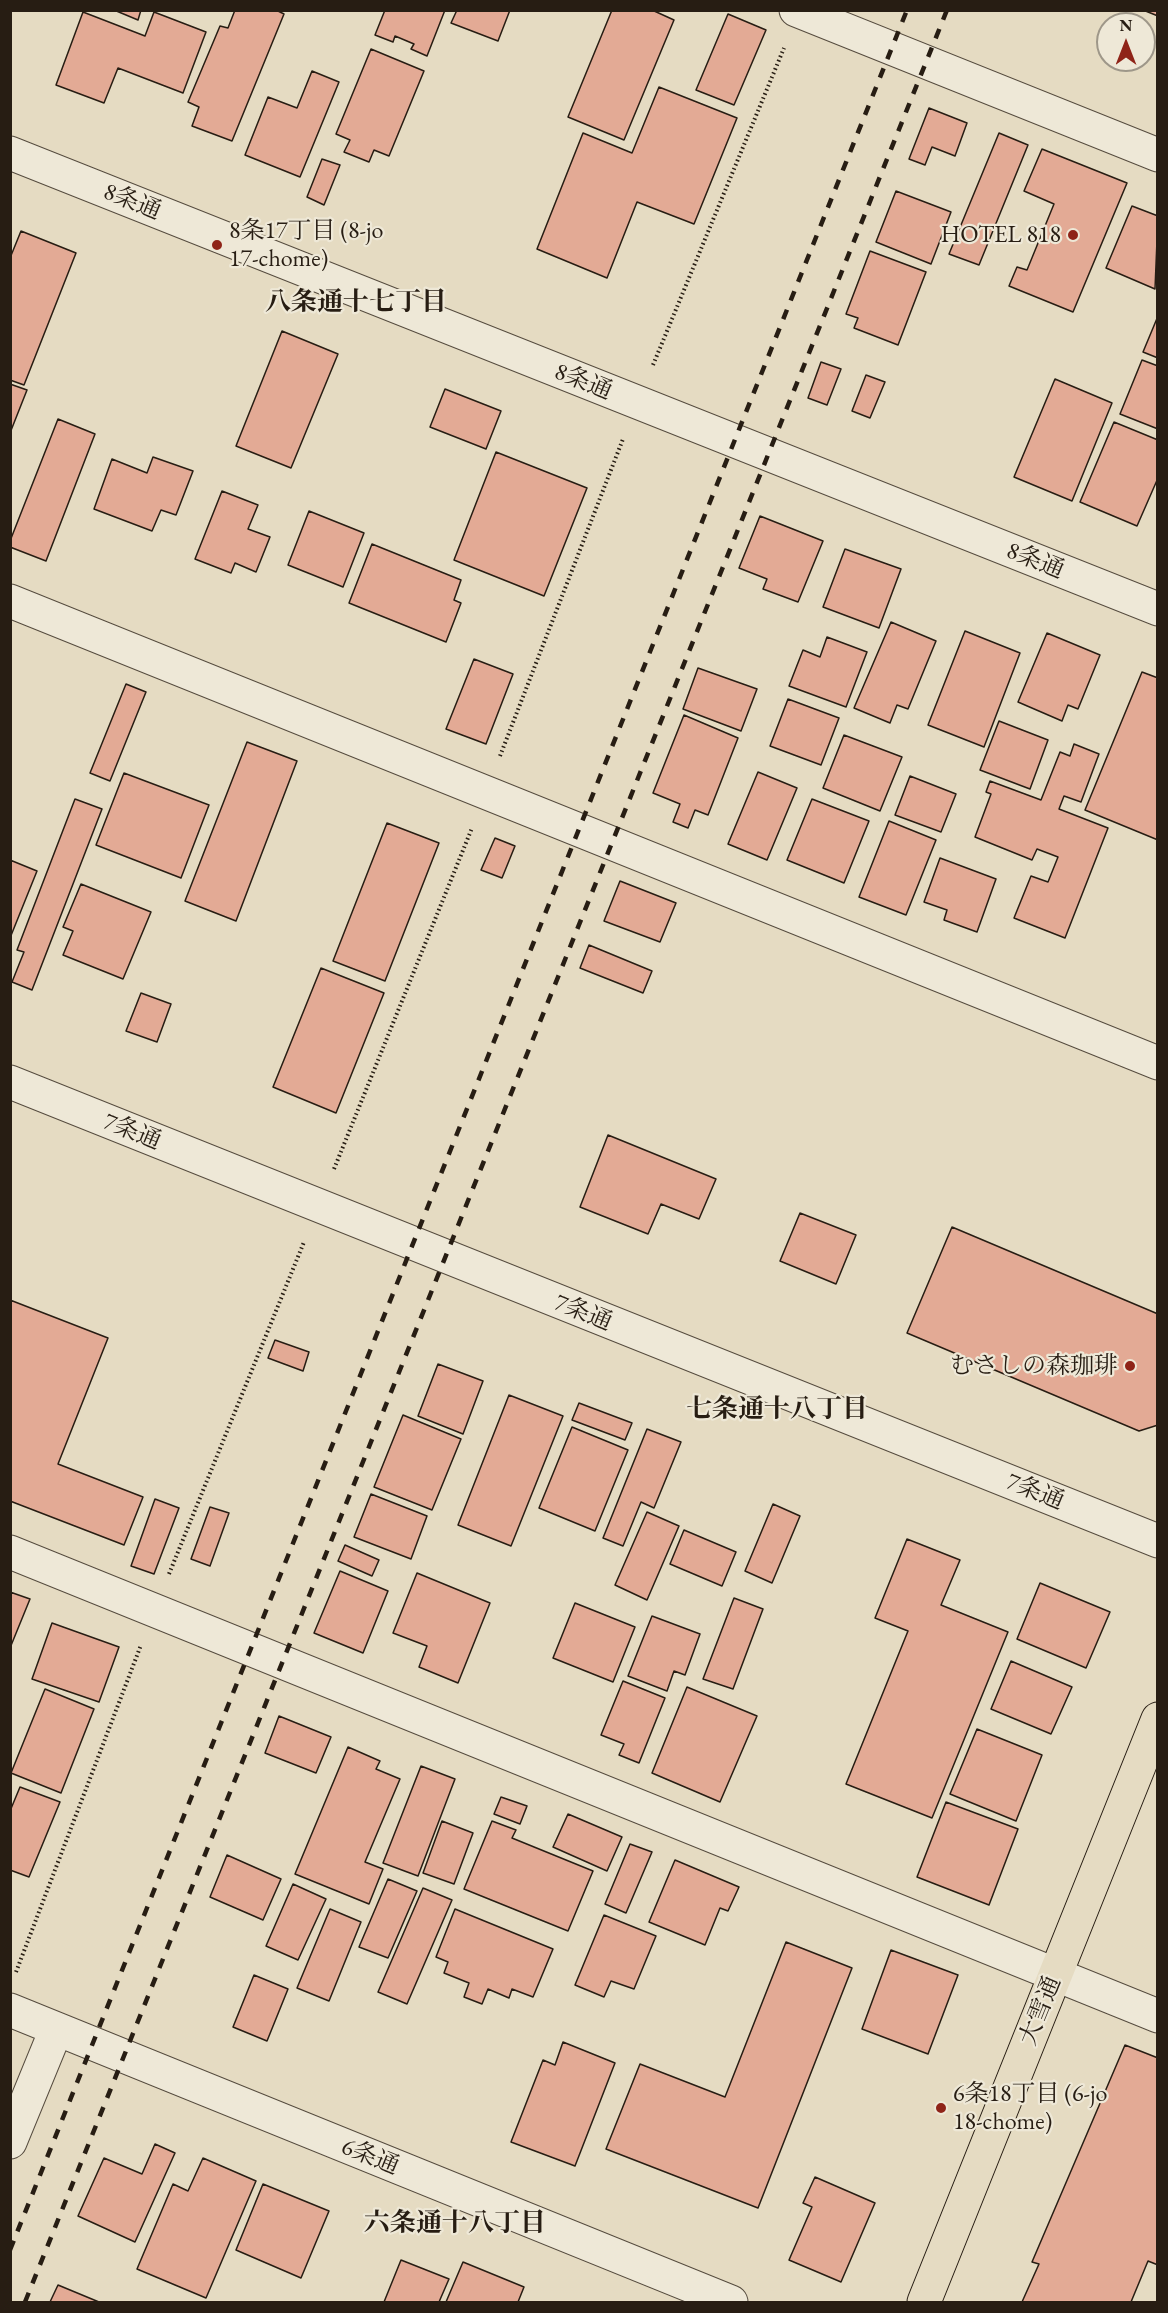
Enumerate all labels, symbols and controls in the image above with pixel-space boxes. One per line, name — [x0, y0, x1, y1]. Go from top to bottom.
north arrow — [1096, 12, 1156, 72]
text: N — [1120, 15, 1132, 36]
street label: 8条通 — [99, 178, 165, 226]
place label: 8条17丁目 (8-jo 17-chome) — [229, 217, 383, 273]
place label: HOTEL 818 — [941, 221, 1061, 249]
marker: HOTEL 818 — [1066, 228, 1080, 242]
marker: 8条17丁目 (8-jo 17-chome) — [210, 238, 224, 252]
district label: 八条通十七丁目 — [265, 287, 447, 319]
street label: 8条通 — [550, 358, 616, 406]
street label: 8条通 — [1002, 537, 1068, 585]
street label: 7条通 — [99, 1108, 165, 1156]
street label: 7条通 — [550, 1289, 616, 1337]
place label: むさしの森珈琲 — [950, 1352, 1118, 1380]
marker: むさしの森珈琲 — [1123, 1359, 1137, 1373]
district label: 七条通十八丁目 — [686, 1394, 868, 1426]
street label: 7条通 — [1002, 1468, 1068, 1516]
street label: 大雪通 — [1014, 1972, 1068, 2050]
place label: 6条18丁目 (6-jo 18-chome) — [953, 2080, 1107, 2136]
marker: 6条18丁目 (6-jo 18-chome) — [934, 2101, 948, 2115]
street label: 6条通 — [337, 2133, 403, 2181]
district label: 六条通十八丁目 — [364, 2208, 546, 2240]

